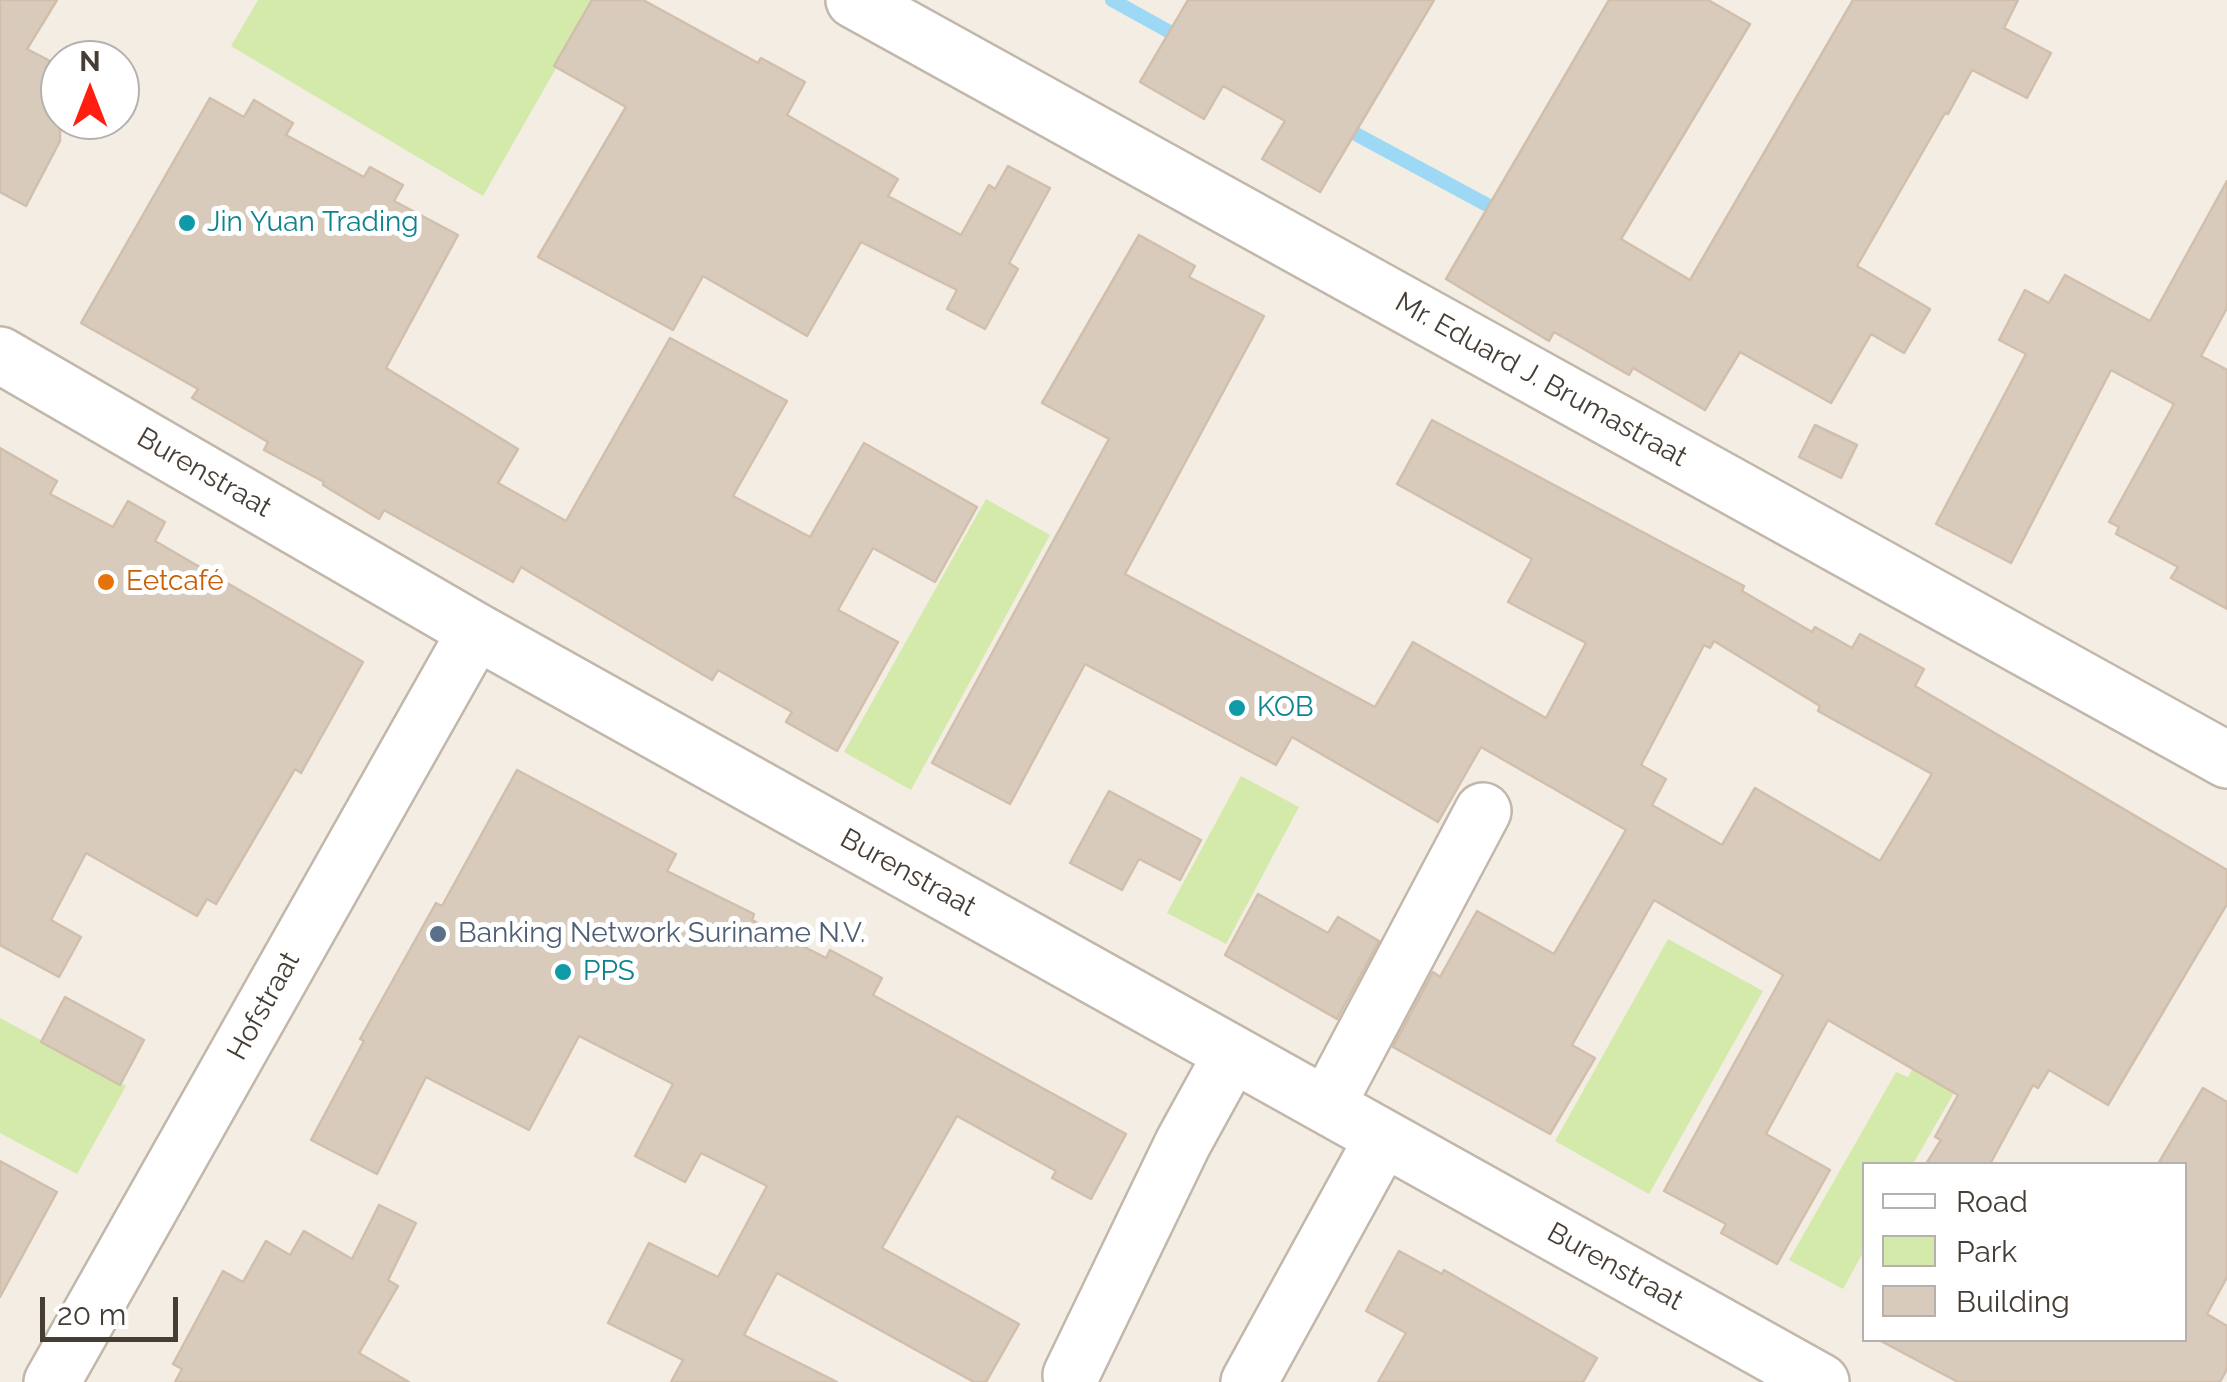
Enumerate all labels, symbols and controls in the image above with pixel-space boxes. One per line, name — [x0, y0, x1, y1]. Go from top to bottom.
north arrow — [40, 40, 140, 140]
text: N — [79, 45, 101, 78]
place label: Jin Yuan Trading — [207, 206, 419, 240]
marker: Jin Yuan Trading — [176, 212, 198, 234]
street label: Mr. Eduard J. Brumastraat — [1389, 286, 1693, 474]
street label: Burenstraat — [131, 421, 277, 525]
place label: Eetcafé — [126, 565, 224, 599]
marker: Eetcafé — [95, 571, 117, 593]
place label: KOB — [1257, 691, 1314, 725]
marker: KOB — [1226, 697, 1248, 719]
street label: Burenstraat — [834, 822, 982, 924]
place label: Banking Network Suriname N.V. — [458, 917, 865, 951]
marker: Banking Network Suriname N.V. — [427, 923, 449, 945]
street label: Hofstraat — [221, 946, 307, 1066]
place label: PPS — [583, 955, 635, 989]
marker: PPS — [552, 961, 574, 983]
legend — [1862, 1162, 2187, 1342]
text: Road — [1956, 1184, 2028, 1219]
street label: Burenstraat — [1541, 1216, 1689, 1318]
text: Park — [1956, 1234, 2017, 1269]
scale bar — [45, 1277, 182, 1339]
text: Building — [1956, 1284, 2070, 1319]
text: 20 m — [57, 1297, 126, 1332]

